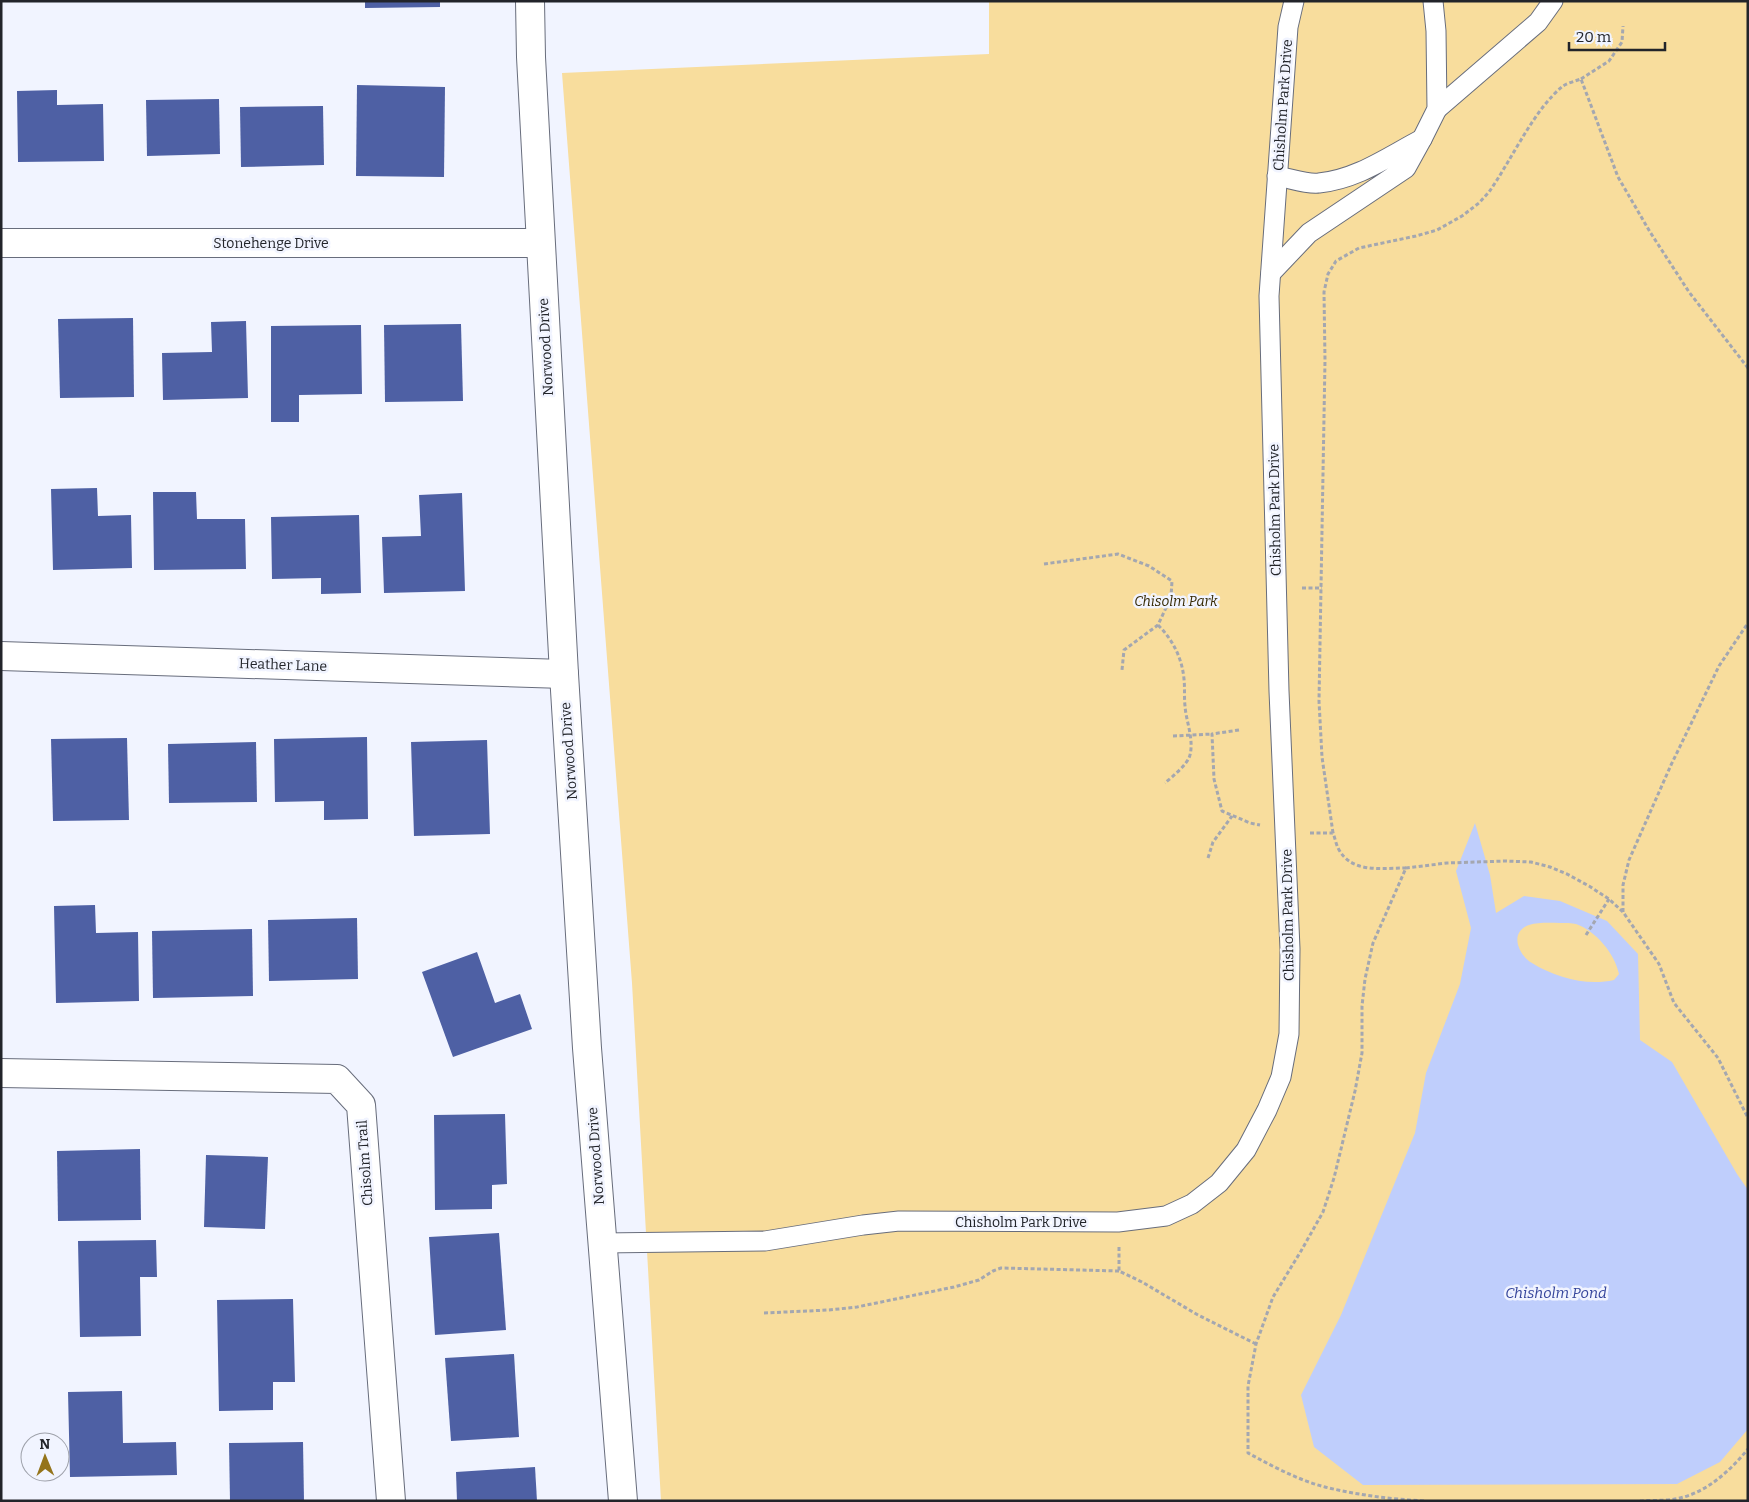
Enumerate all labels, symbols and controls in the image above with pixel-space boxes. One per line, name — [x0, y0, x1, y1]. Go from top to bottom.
scale bar — [1569, 20, 1665, 52]
text: 20 m — [1576, 28, 1612, 46]
street label: Chisholm Park Drive — [1270, 39, 1296, 171]
street label: Stonehenge Drive — [213, 235, 329, 252]
street label: Norwood Drive — [535, 298, 557, 396]
street label: Chisholm Park Drive — [1265, 444, 1285, 576]
park label: Chisolm Park — [1134, 593, 1218, 610]
street label: Heather Lane — [239, 655, 327, 675]
street label: Norwood Drive — [557, 702, 581, 800]
street label: Chisholm Park Drive — [1278, 849, 1298, 981]
street label: Norwood Drive — [584, 1107, 608, 1205]
street label: Chisolm Trail — [354, 1120, 376, 1206]
street label: Chisholm Park Drive — [955, 1214, 1087, 1231]
water label: Chisholm Pond — [1505, 1284, 1607, 1302]
north arrow — [20, 1432, 70, 1482]
text: N — [39, 1436, 51, 1453]

